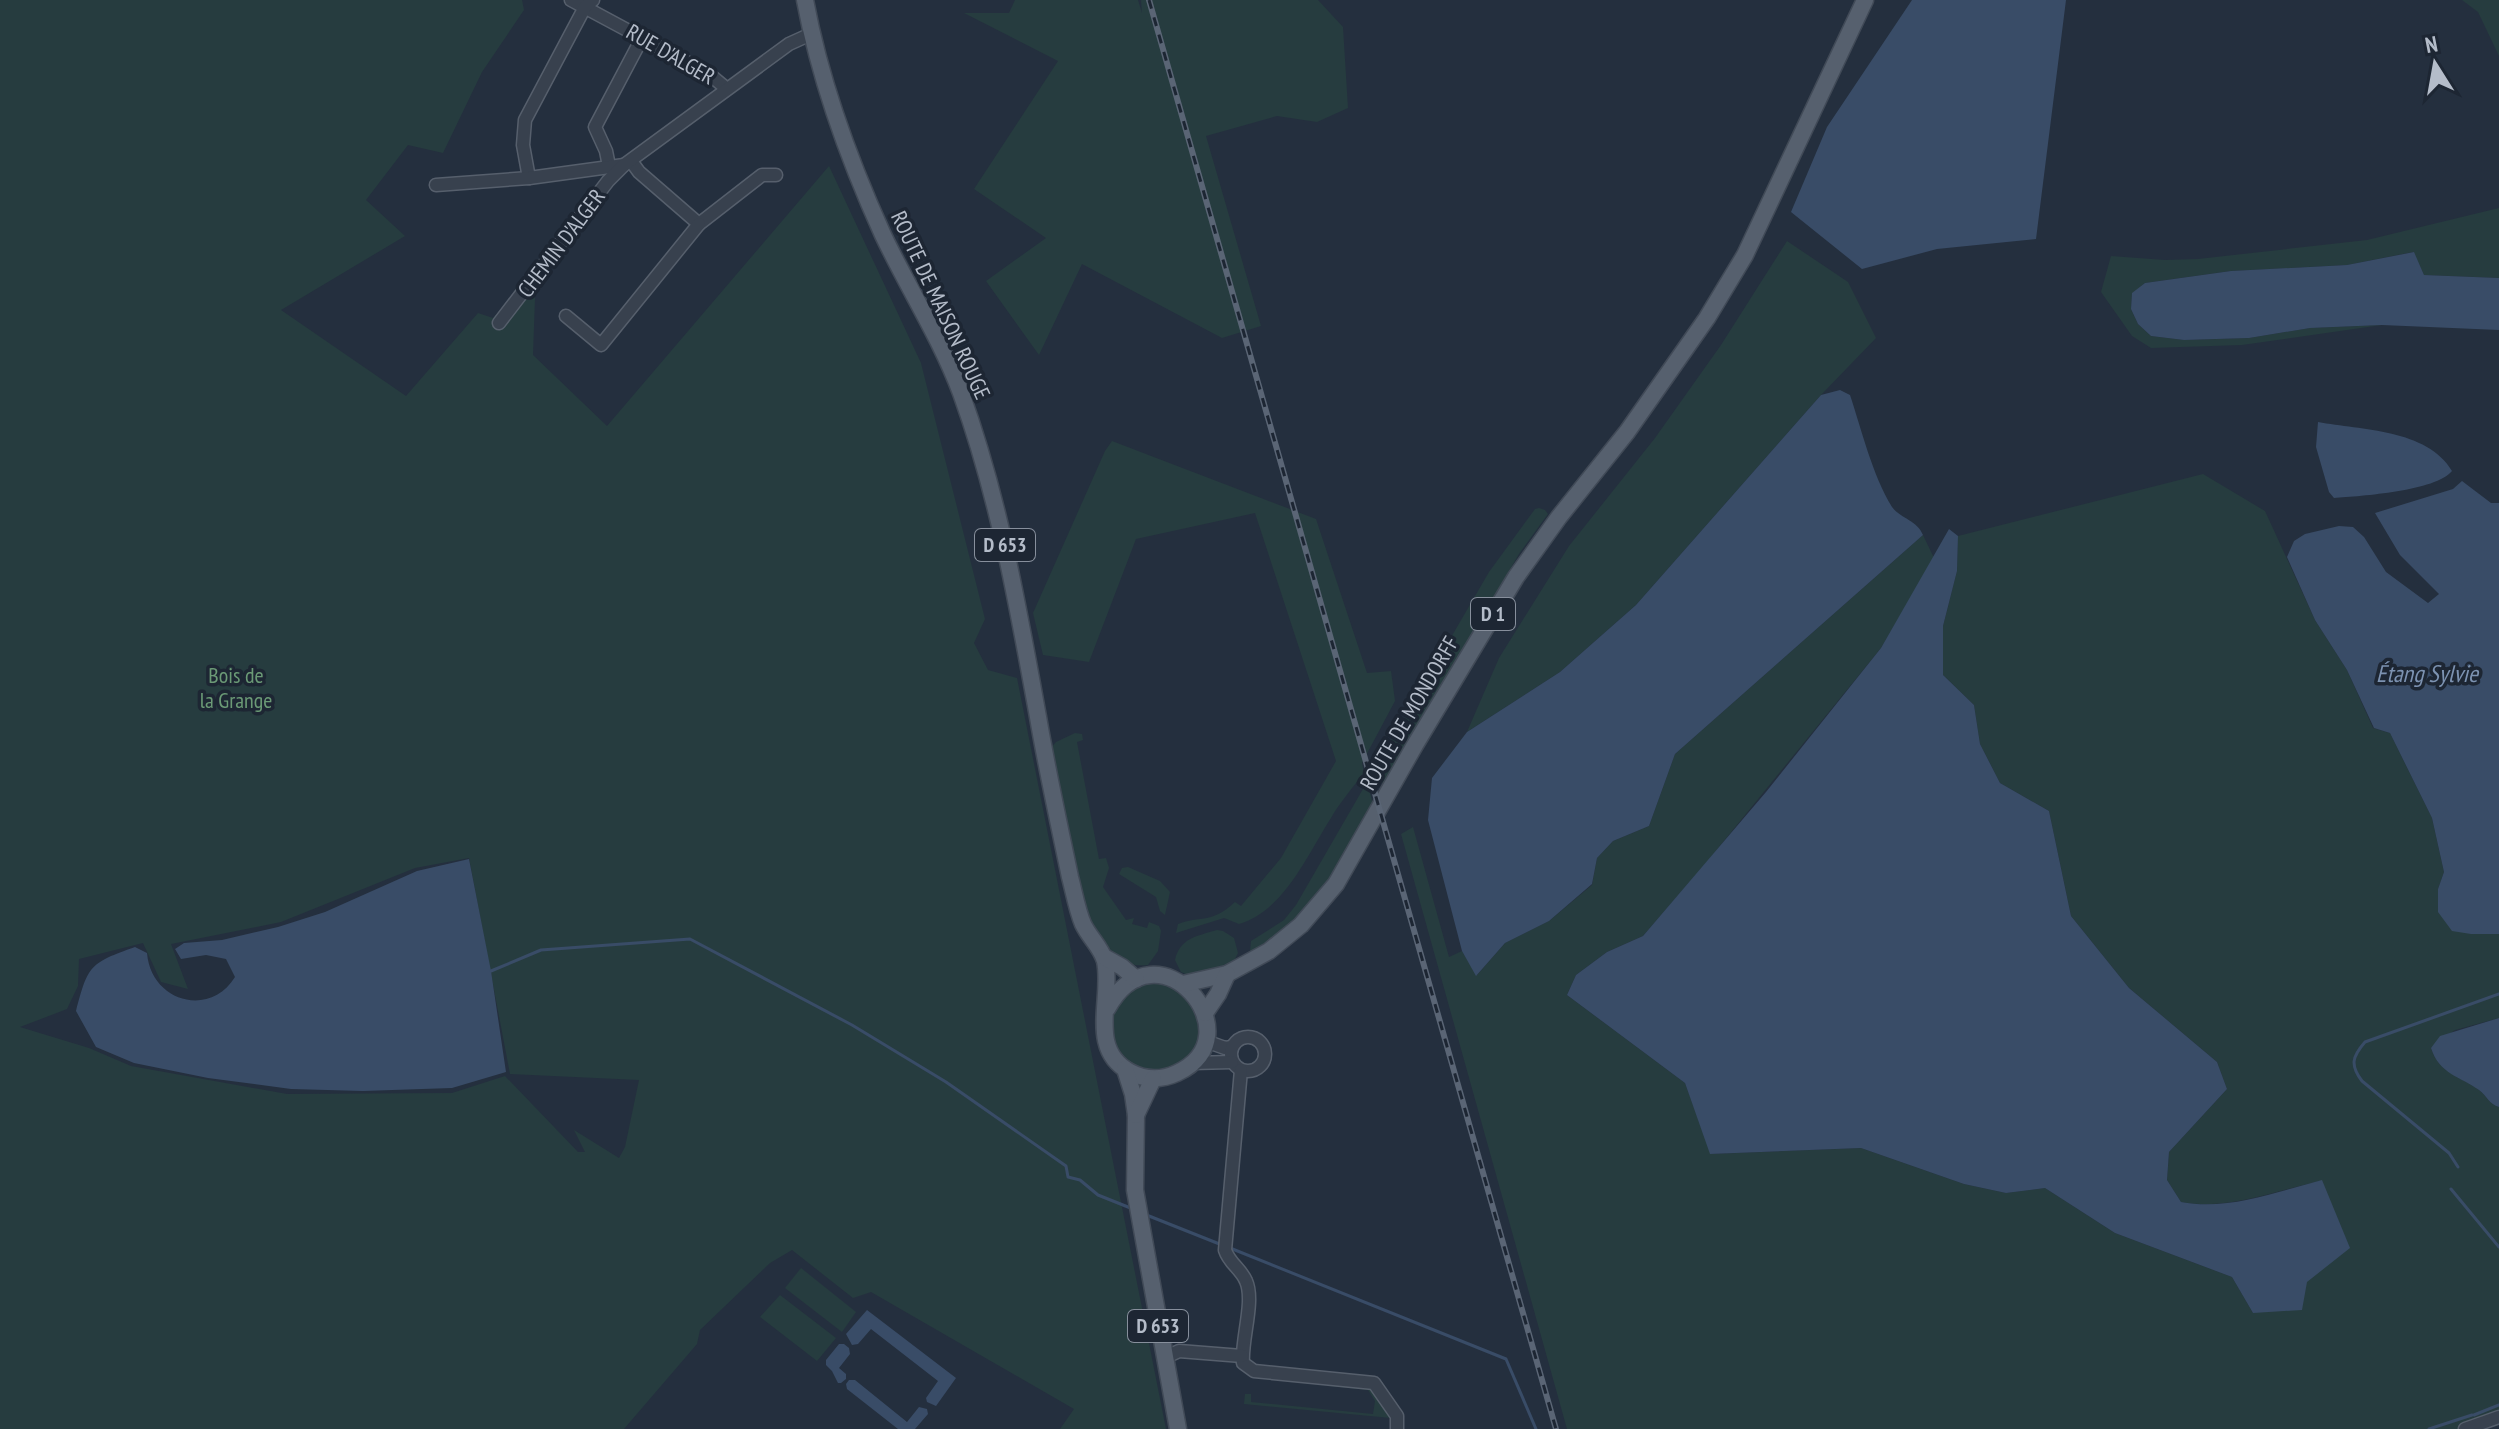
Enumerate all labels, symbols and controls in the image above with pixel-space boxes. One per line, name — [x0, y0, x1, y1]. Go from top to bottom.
street label: RUE D'ALGER — [622, 17, 720, 91]
north arrow — [2395, 24, 2475, 104]
text: N — [2423, 29, 2440, 59]
street label: CHEMIN D'ALGER — [511, 183, 611, 303]
street label: ROUTE DE MAISON ROUGE — [885, 206, 997, 404]
road number: D 653 — [975, 529, 1035, 561]
road number: D 1 — [1471, 598, 1515, 630]
street label: ROUTE DE MONDORFF — [1354, 631, 1464, 795]
water label: Étang Sylvie — [2376, 658, 2480, 689]
park label: Bois de la Grange — [200, 661, 272, 714]
road number: D 653 — [1128, 1310, 1188, 1342]

